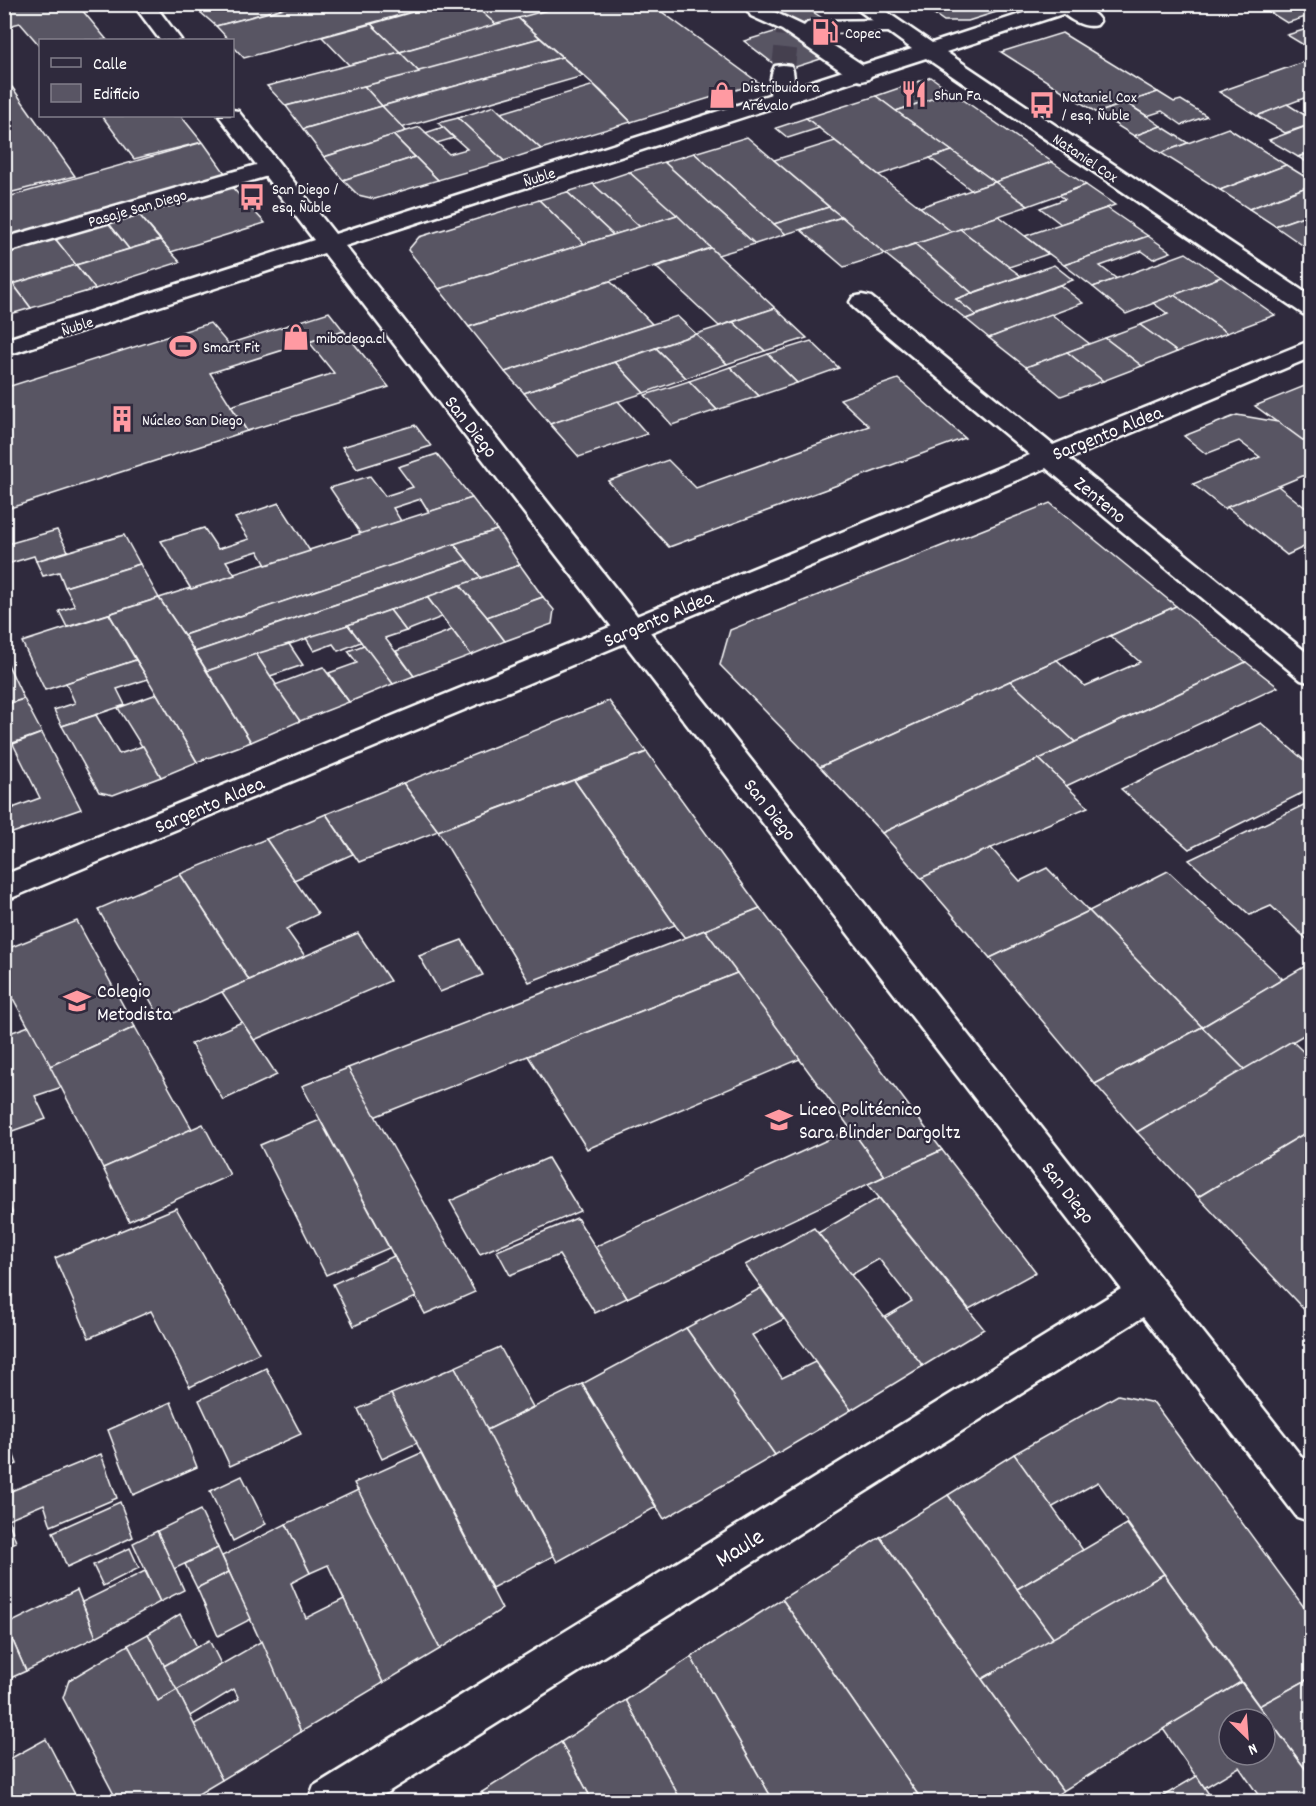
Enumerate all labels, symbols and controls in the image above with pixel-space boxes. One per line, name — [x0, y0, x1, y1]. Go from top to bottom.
fuel station icon: Copec — [810, 17, 840, 47]
place label: Copec — [845, 23, 881, 46]
legend — [39, 39, 234, 117]
text: Calle — [93, 53, 127, 78]
place label: Distribuidora Arévalo — [742, 77, 820, 118]
restaurant icon: Shun Fa — [899, 79, 929, 109]
shop icon: Distribuidora Arévalo — [707, 80, 737, 110]
text: Edificio — [93, 83, 140, 108]
place label: Shun Fa — [934, 85, 981, 108]
place label: Nataniel Cox / esq. Ñuble — [1062, 87, 1137, 128]
bus stop icon: Nataniel Cox / esq. Ñuble — [1027, 90, 1057, 120]
street label: Nataniel Cox — [1047, 129, 1122, 190]
street label: Ñuble — [521, 162, 559, 194]
place label: San Diego / esq. Ñuble — [272, 179, 339, 220]
bus stop icon: San Diego / esq. Ñuble — [237, 182, 267, 212]
street label: Pasaje San Diego — [86, 184, 190, 234]
street label: Ñuble — [59, 311, 97, 343]
shop icon: mibodega.cl — [281, 322, 311, 352]
place label: mibodega.cl — [316, 328, 386, 351]
sports icon: Smart Fit — [168, 331, 198, 361]
place label: Smart Fit — [203, 337, 260, 360]
street label: San Diego — [436, 391, 503, 465]
street label: Sargento Aldea — [1049, 400, 1168, 470]
building icon: Núcleo San Diego — [107, 404, 137, 434]
place label: Núcleo San Diego — [142, 410, 243, 433]
street label: Zenteno — [1067, 471, 1132, 532]
street label: Sargento Aldea — [600, 585, 719, 656]
street label: Sargento Aldea — [151, 771, 270, 842]
street label: San Diego — [735, 774, 802, 848]
place label: Colegio Metodista — [97, 979, 173, 1030]
school or university icon: Colegio Metodista — [62, 986, 92, 1016]
place label: Liceo Politécnico Sara Blinder Dargoltz — [799, 1097, 961, 1148]
school or university icon: Liceo Politécnico Sara Blinder Dargoltz — [764, 1105, 794, 1135]
street label: San Diego — [1033, 1157, 1100, 1231]
street label: Maule — [710, 1521, 772, 1578]
north arrow — [1217, 1707, 1277, 1767]
text: N — [1244, 1736, 1261, 1760]

